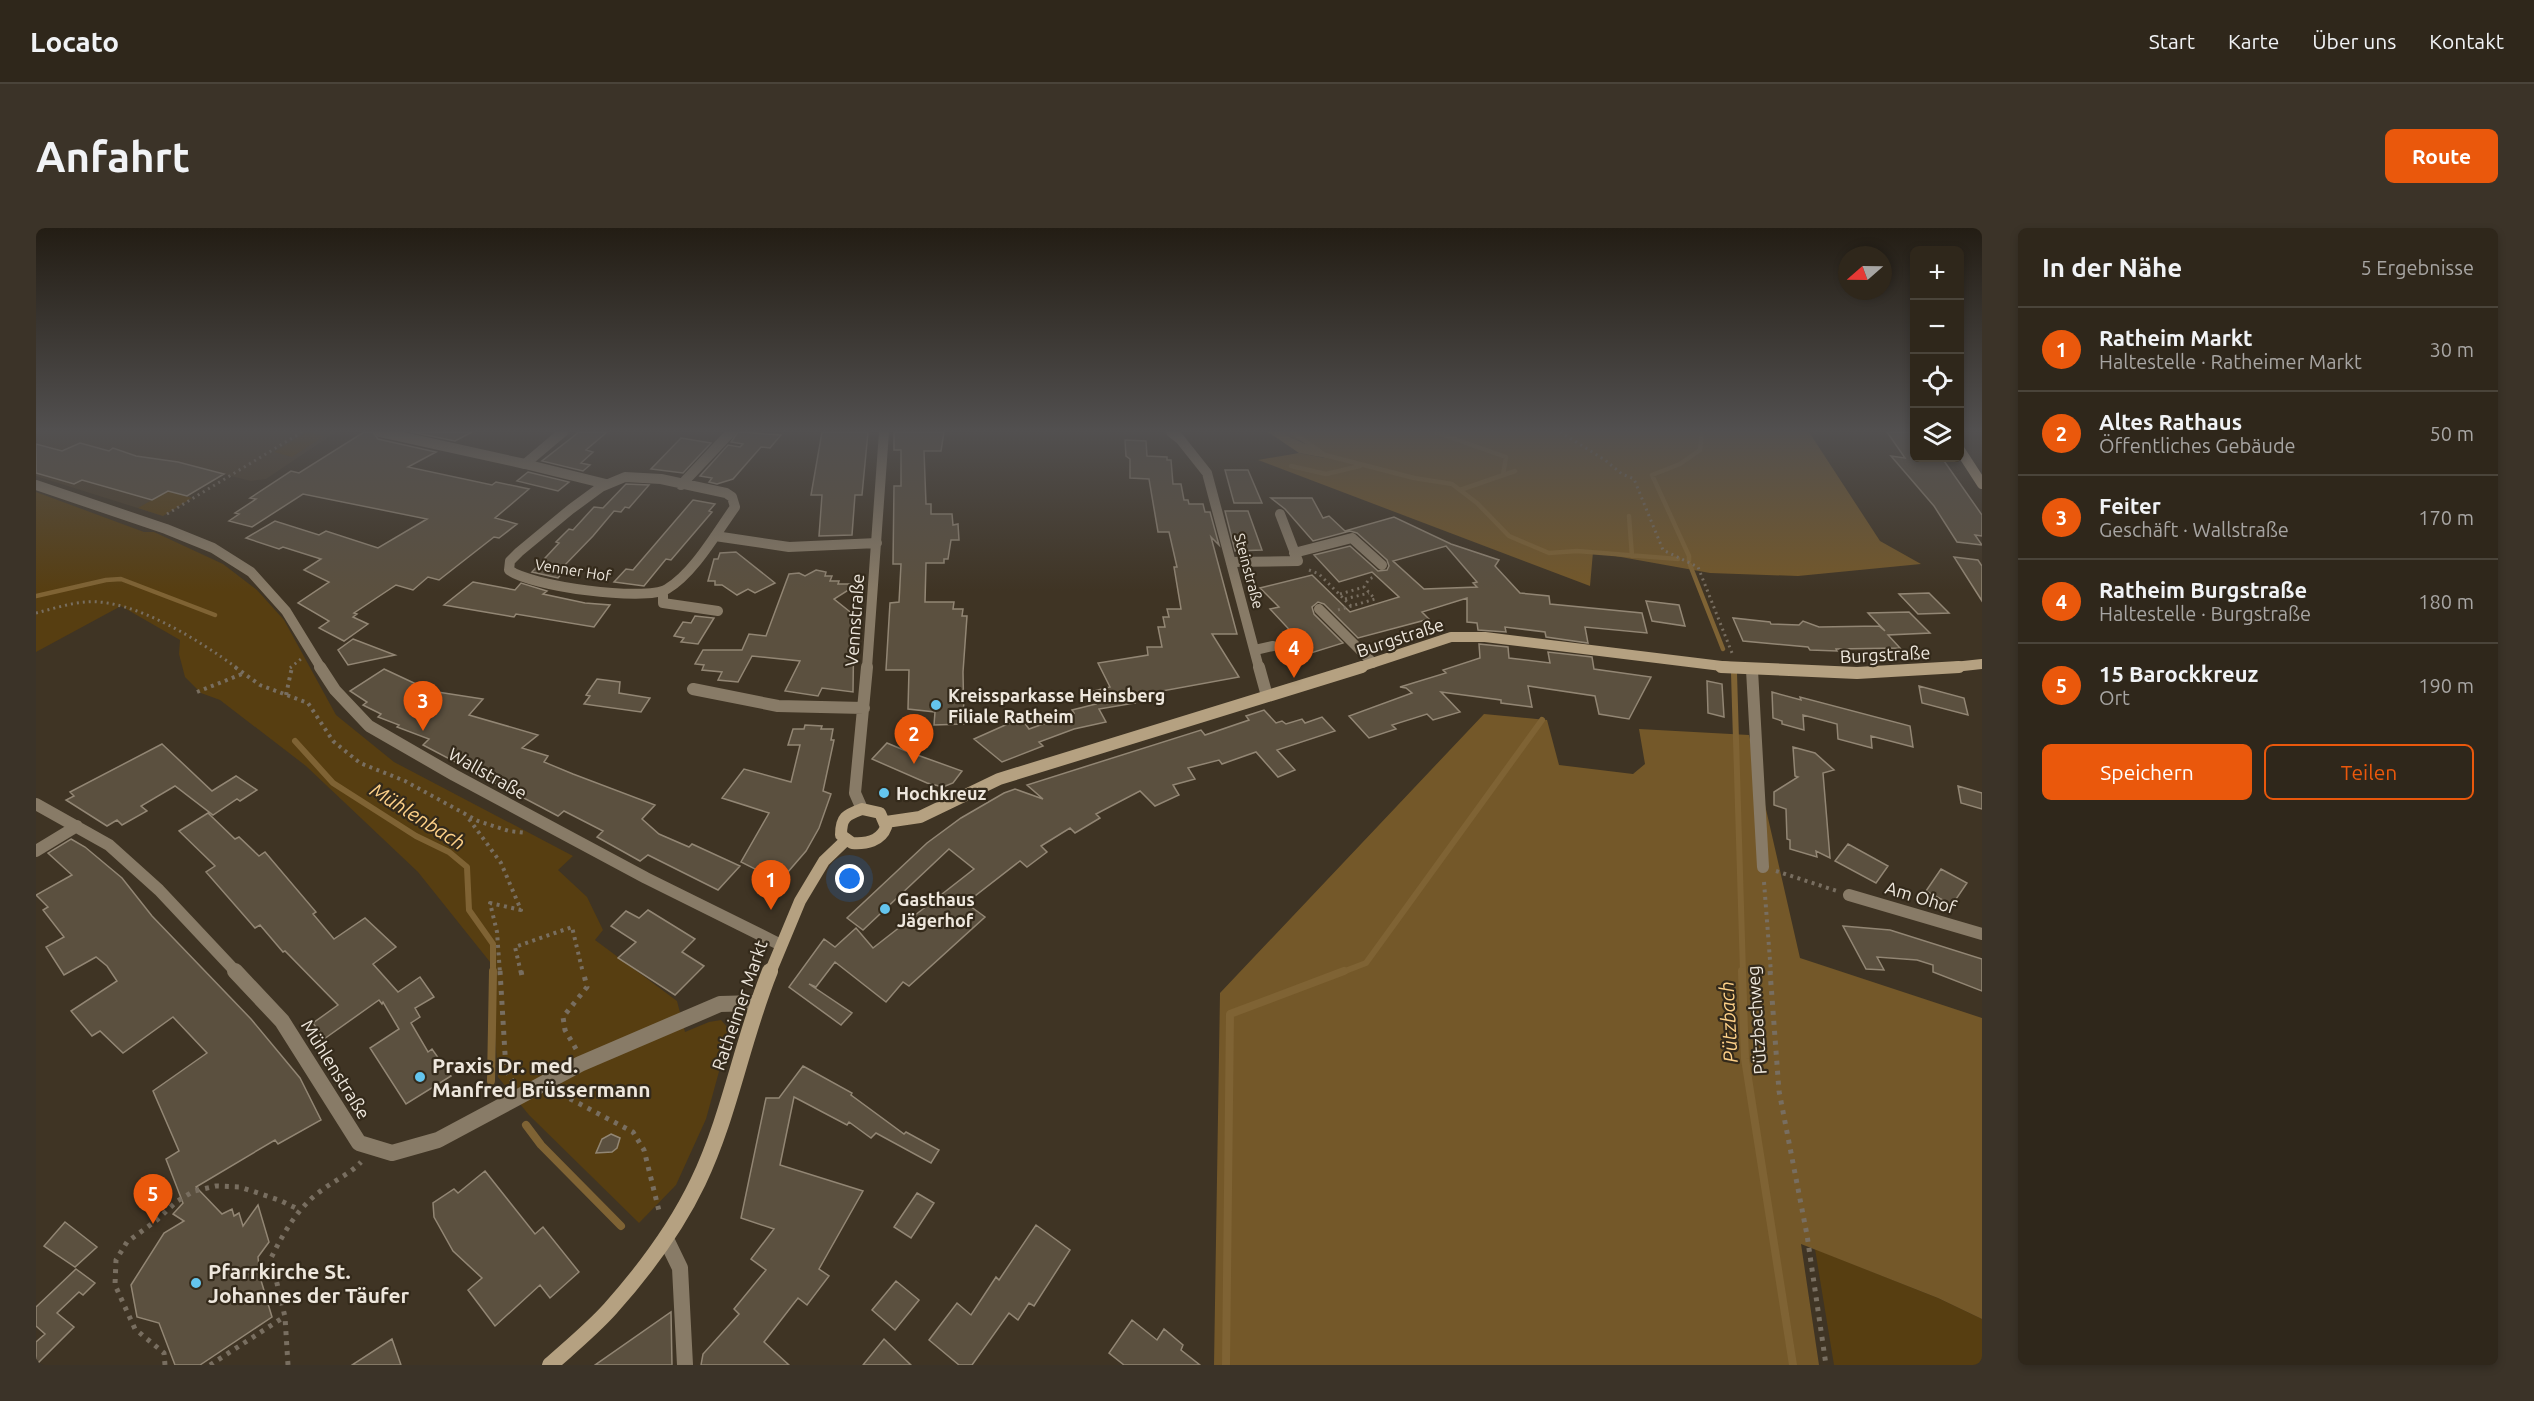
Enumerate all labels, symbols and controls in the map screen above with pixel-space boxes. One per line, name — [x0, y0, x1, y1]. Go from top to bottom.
text: Locato — [30, 26, 119, 57]
text: Start — [2149, 29, 2195, 53]
text: Karte — [2228, 29, 2279, 53]
text: Über uns — [2312, 29, 2396, 53]
text: Kontakt — [2429, 29, 2504, 53]
button: Route — [2385, 129, 2498, 183]
text: Anfahrt — [36, 133, 190, 180]
north arrow — [1838, 246, 1892, 300]
map controls — [1910, 246, 1964, 462]
button: + — [1910, 246, 1964, 300]
text: In der Nähe — [2042, 253, 2182, 282]
text: 5 Ergebnisse — [2360, 256, 2474, 279]
button: − — [1910, 300, 1964, 354]
text: Ratheim Markt — [2099, 325, 2253, 350]
text: 1 — [2056, 338, 2067, 361]
text: 30 m — [2430, 338, 2474, 361]
text: Haltestelle · Ratheimer Markt — [2099, 350, 2362, 373]
button: locate — [1910, 354, 1964, 408]
button: layers — [1910, 408, 1964, 462]
text: Altes Rathaus — [2099, 409, 2242, 434]
text: 2 — [2056, 422, 2067, 445]
text: 50 m — [2430, 422, 2474, 445]
text: Öffentliches Gebäude — [2099, 434, 2296, 457]
text: Feiter — [2099, 493, 2161, 518]
text: 3 — [2056, 506, 2067, 529]
text: 170 m — [2418, 506, 2474, 529]
text: Geschäft · Wallstraße — [2099, 518, 2289, 541]
street label: Steinstraße — [1231, 531, 1267, 611]
street label: Venner Hof — [534, 556, 613, 584]
street label: Vennstraße — [841, 573, 867, 667]
text: Ratheim Burgstraße — [2099, 577, 2307, 602]
text: 4 — [2056, 590, 2067, 613]
text: 180 m — [2418, 590, 2474, 613]
text: Haltestelle · Burgstraße — [2099, 602, 2311, 625]
street label: Burgstraße — [1354, 613, 1446, 661]
pin: 4 — [1274, 628, 1314, 678]
street label: Burgstraße — [1839, 642, 1931, 666]
text: 15 Barockkreuz — [2099, 661, 2258, 686]
text: 5 — [2056, 674, 2067, 697]
text: 190 m — [2418, 674, 2474, 697]
pin: 3 — [404, 682, 442, 731]
place label: Kreissparkasse Heinsberg Filiale Ratheim — [948, 685, 1165, 726]
text: Ort — [2099, 686, 2130, 709]
marker: Kreissparkasse Heinsberg Filiale Ratheim — [929, 698, 943, 712]
pin: 2 — [894, 714, 934, 764]
street label: Wallstraße — [445, 743, 531, 803]
button: Speichern — [2042, 744, 2252, 800]
button: Teilen — [2264, 744, 2474, 800]
water label: Mühlenbach — [366, 778, 470, 854]
place label: Hochkreuz — [896, 783, 987, 803]
marker: Hochkreuz — [877, 786, 891, 800]
pin: 1 — [752, 860, 790, 910]
your location — [835, 864, 864, 893]
street label: Am Ohof — [1883, 877, 1959, 917]
place label: Gasthaus Jägerhof — [897, 889, 975, 930]
marker: Gasthaus Jägerhof — [878, 902, 892, 916]
street label: Ratheimer Markt — [707, 937, 771, 1073]
street label: Pützbachweg — [1742, 965, 1770, 1075]
water label: Pützbach — [1714, 981, 1742, 1063]
street label: Mühlenstraße — [298, 1016, 374, 1122]
place label: Praxis Dr. med. Manfred Brüssermann — [432, 1053, 651, 1101]
marker: Praxis Dr. med. Manfred Brüssermann — [413, 1070, 427, 1084]
pin: 5 — [134, 1174, 172, 1224]
place label: Pfarrkirche St. Johannes der Täufer — [208, 1259, 410, 1307]
marker: Pfarrkirche St. Johannes der Täufer — [189, 1276, 203, 1290]

